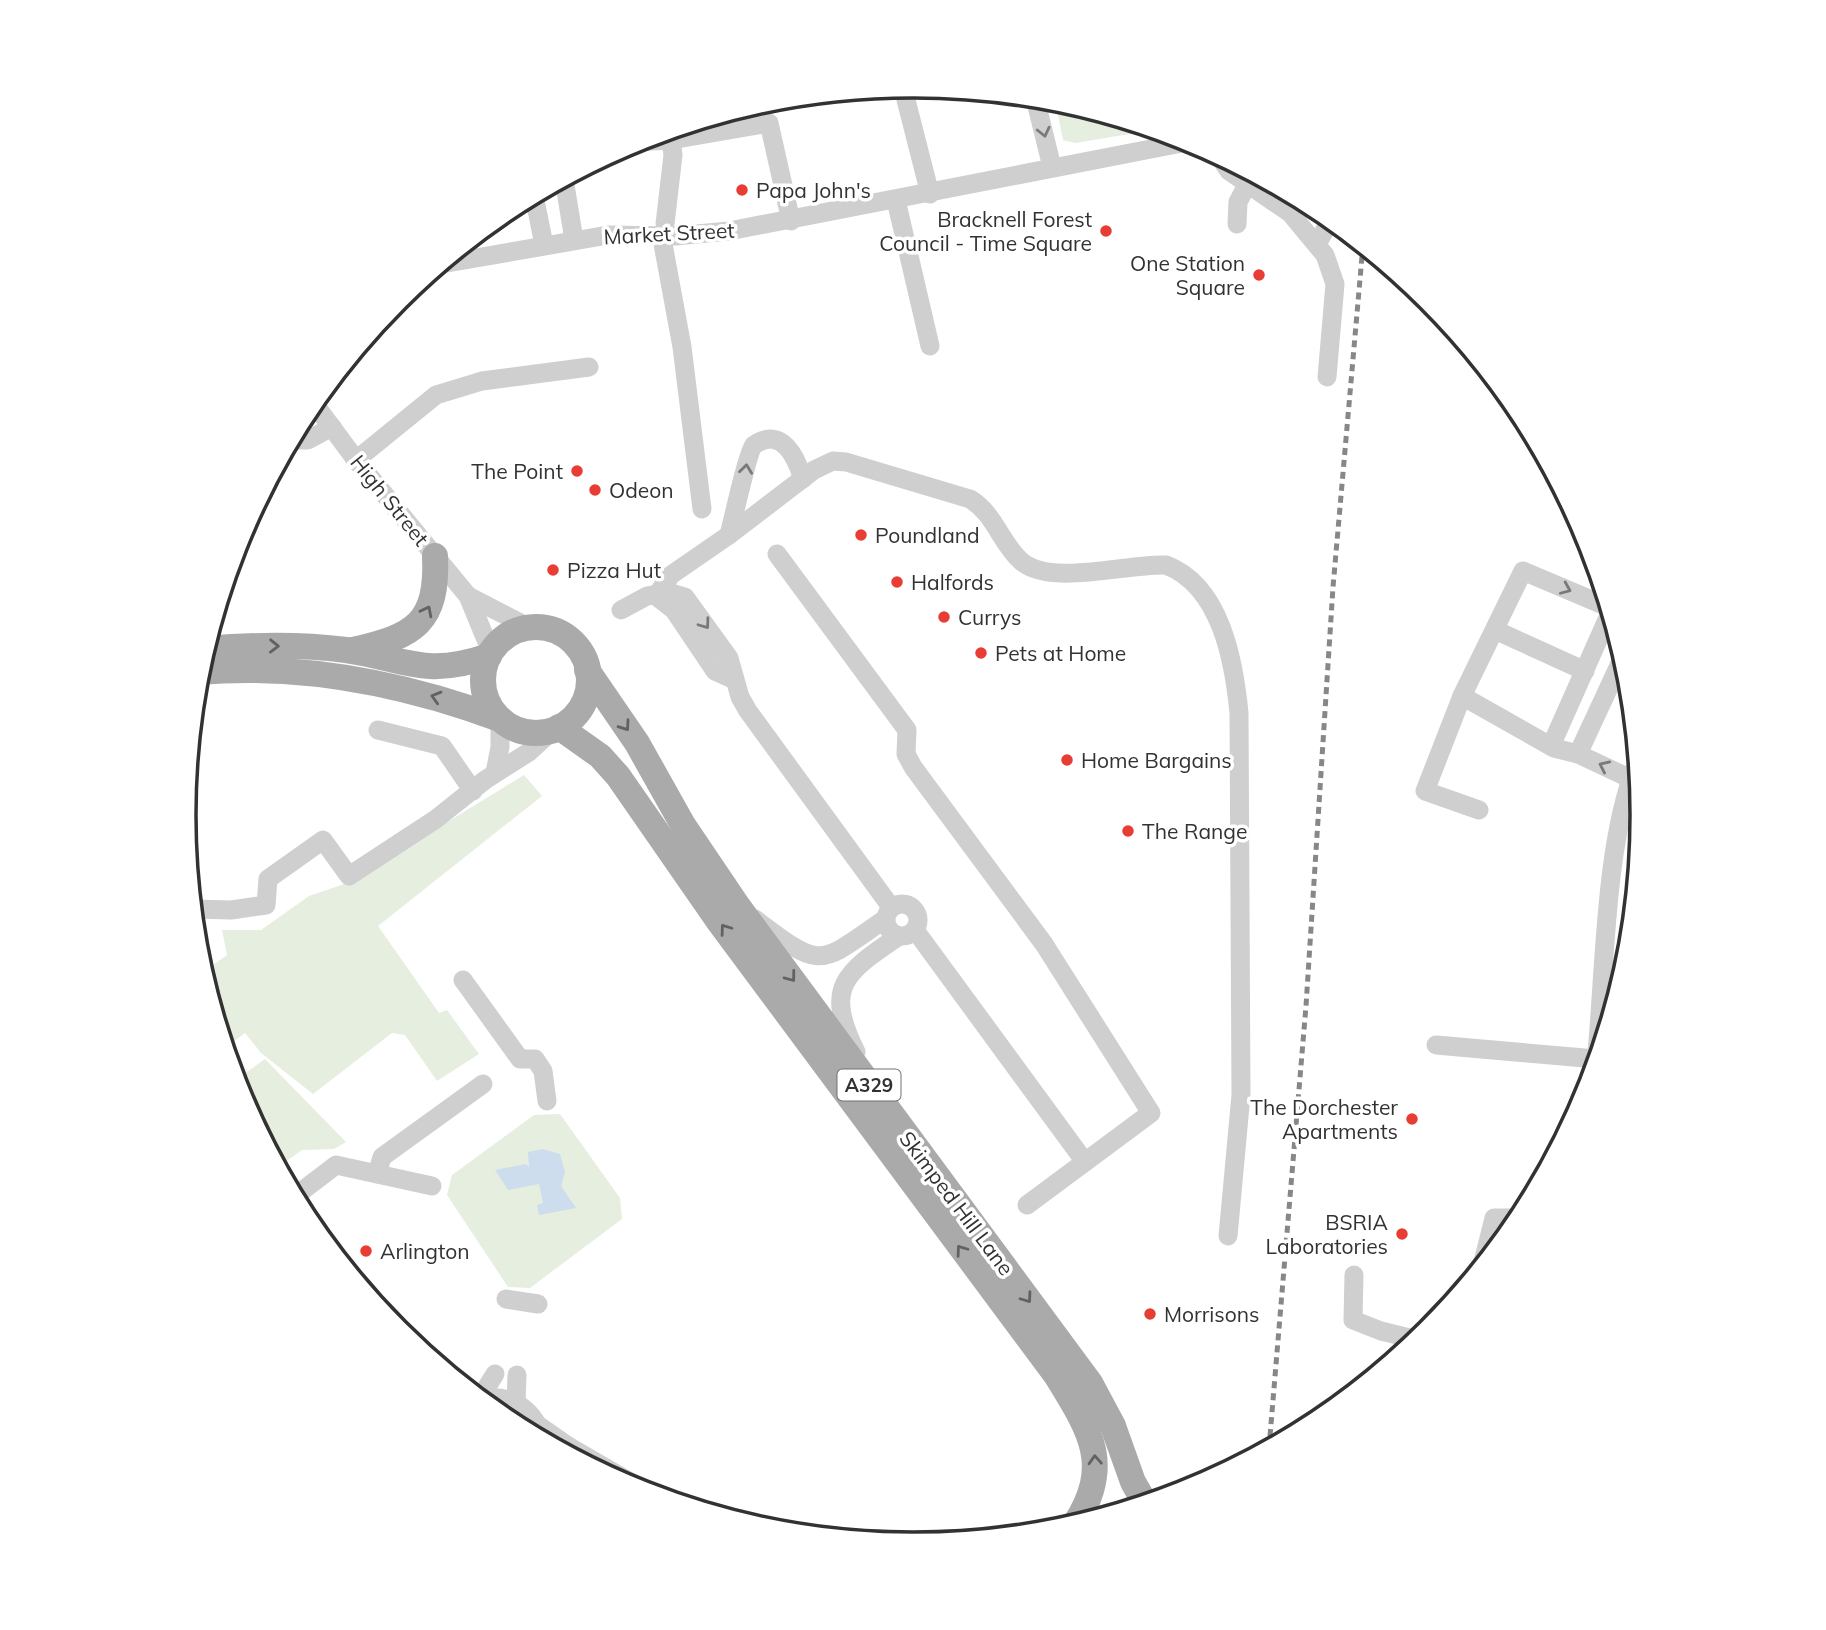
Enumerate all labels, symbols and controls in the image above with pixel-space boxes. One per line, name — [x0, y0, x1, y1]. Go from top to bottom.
one-way arrow — [1036, 126, 1050, 138]
place label: Papa John's — [756, 177, 871, 203]
marker: Papa John's — [734, 182, 750, 198]
place label: Bracknell Forest Council - Time Square — [879, 206, 1092, 256]
street label: Market Street — [603, 217, 735, 249]
marker: Bracknell Forest Council - Time Square — [1098, 223, 1114, 239]
place label: One Station Square — [1130, 250, 1245, 300]
marker: One Station Square — [1251, 267, 1267, 283]
street label: High Street — [345, 449, 435, 551]
place label: The Point — [471, 458, 563, 484]
marker: The Point — [569, 463, 585, 479]
one-way arrow — [738, 464, 753, 475]
place label: Odeon — [609, 477, 674, 503]
marker: Odeon — [587, 482, 603, 498]
place label: Poundland — [875, 522, 980, 548]
marker: Poundland — [853, 527, 869, 543]
place label: Pizza Hut — [567, 557, 661, 583]
marker: Pizza Hut — [545, 562, 561, 578]
place label: Halfords — [911, 569, 994, 595]
marker: Halfords — [889, 574, 905, 590]
one-way arrow — [1559, 580, 1571, 594]
place label: Currys — [958, 604, 1021, 630]
one-way arrow — [419, 606, 433, 618]
marker: Currys — [936, 609, 952, 625]
one-way arrow — [697, 617, 709, 629]
one-way arrow — [270, 638, 280, 654]
place label: Pets at Home — [995, 640, 1126, 666]
marker: Pets at Home — [973, 645, 989, 661]
one-way arrow — [430, 691, 442, 705]
one-way arrow — [617, 718, 629, 731]
place label: Home Bargains — [1081, 747, 1232, 773]
marker: Home Bargains — [1059, 752, 1075, 768]
one-way arrow — [1599, 760, 1611, 774]
place label: The Range — [1142, 818, 1247, 844]
marker: The Range — [1120, 823, 1136, 839]
one-way arrow — [720, 924, 733, 937]
one-way arrow — [782, 969, 795, 982]
road number: A329 — [838, 1070, 900, 1100]
place label: The Dorchester Apartments — [1250, 1094, 1398, 1144]
marker: The Dorchester Apartments — [1404, 1111, 1420, 1127]
street label: Skimped Hill Lane — [894, 1126, 1020, 1280]
place label: BSRIA Laboratories — [1266, 1209, 1389, 1259]
marker: BSRIA Laboratories — [1394, 1226, 1410, 1242]
place label: Arlington — [380, 1238, 470, 1264]
marker: Arlington — [358, 1243, 374, 1259]
one-way arrow — [957, 1246, 969, 1258]
one-way arrow — [1019, 1291, 1032, 1303]
place label: Morrisons — [1164, 1301, 1259, 1327]
marker: Morrisons — [1142, 1306, 1158, 1322]
one-way arrow — [1088, 1454, 1103, 1465]

